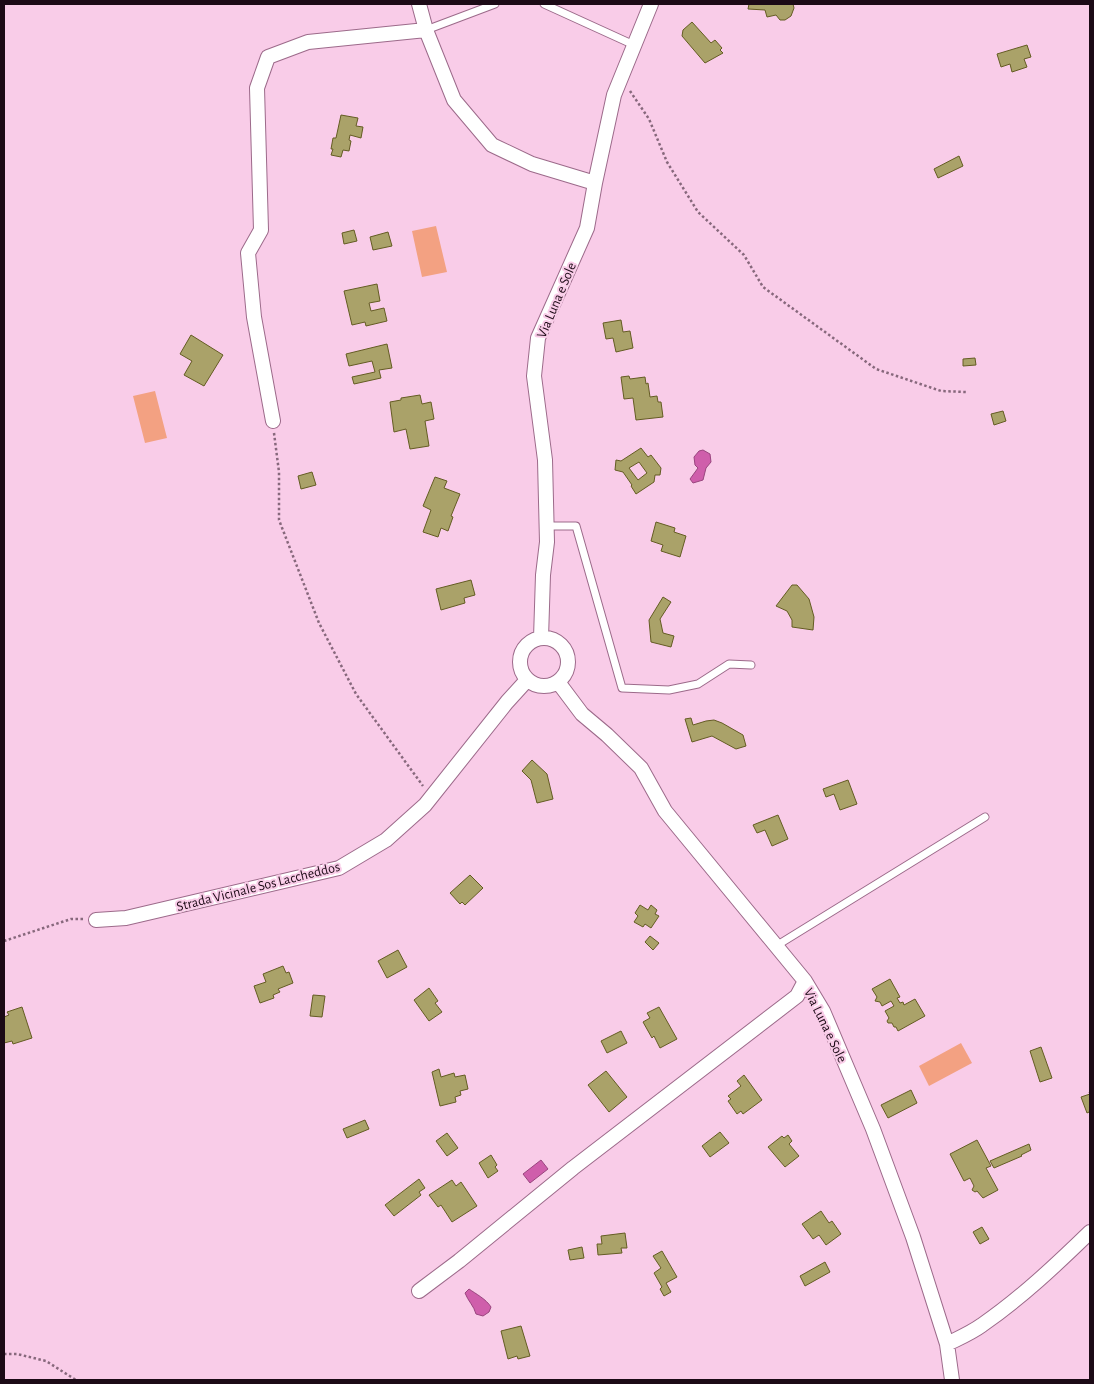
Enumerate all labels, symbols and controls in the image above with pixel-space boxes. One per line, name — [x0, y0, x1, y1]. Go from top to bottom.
street label: Via Luna e Sole — [535, 260, 579, 340]
street label: Strada Vicinale Sos Laccheddos — [175, 860, 341, 914]
street label: Via Luna e Sole — [801, 986, 849, 1065]

